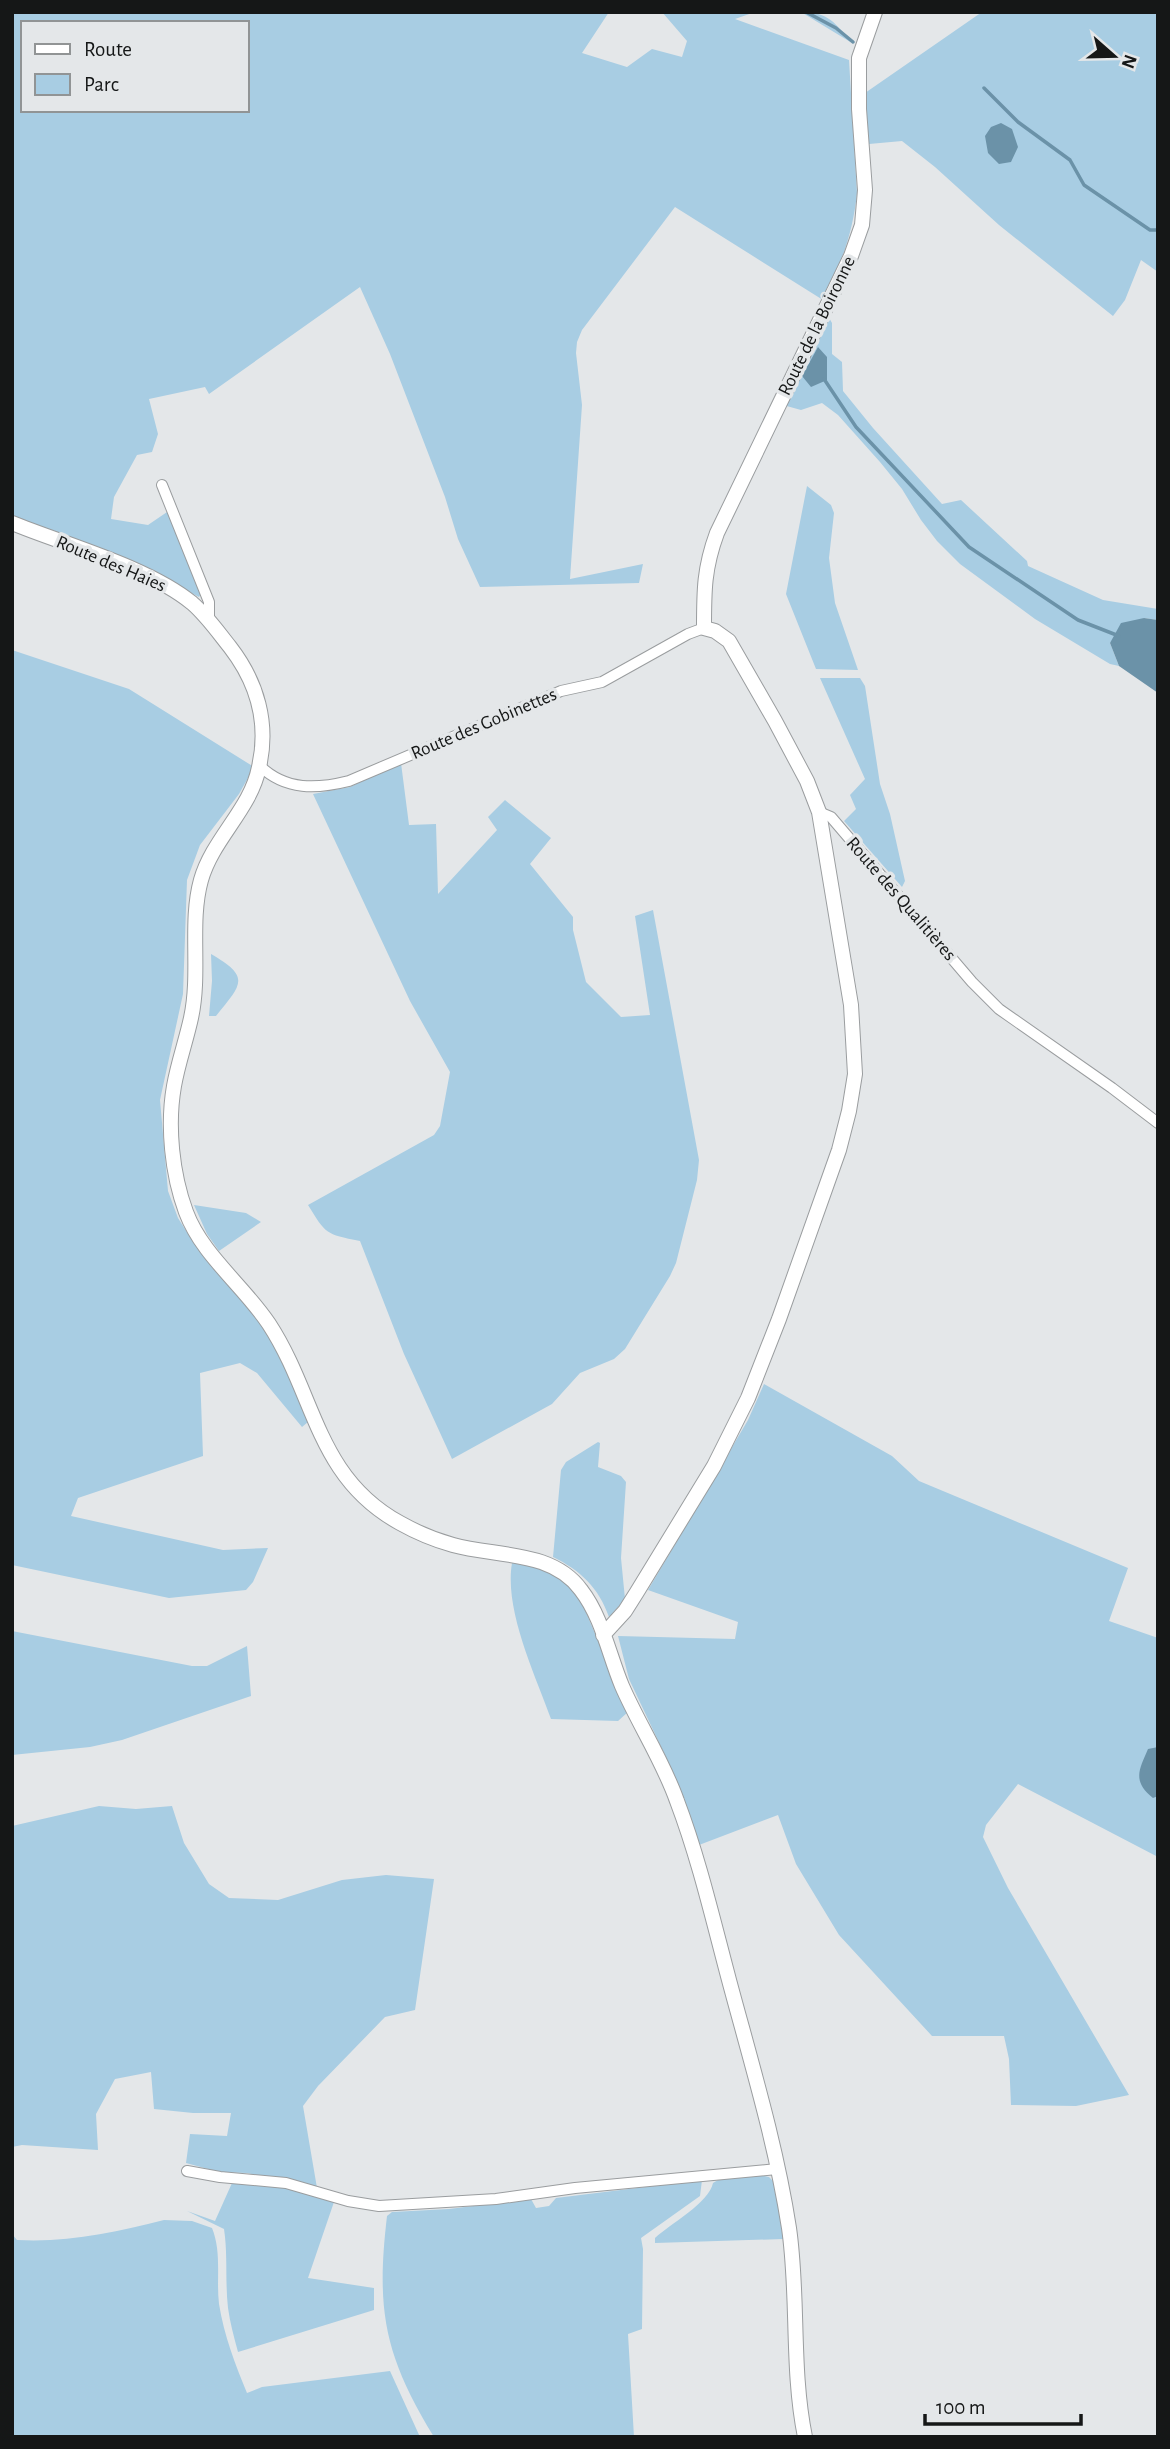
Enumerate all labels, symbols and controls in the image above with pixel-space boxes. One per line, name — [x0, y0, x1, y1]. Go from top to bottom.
legend — [21, 21, 248, 112]
north arrow — [1079, 21, 1149, 91]
text: Route — [84, 39, 132, 60]
text: N — [1117, 52, 1140, 71]
text: Parc — [84, 74, 119, 95]
street label: Route de la Boironne — [775, 253, 859, 399]
street label: Route des Haies — [53, 532, 169, 596]
street label: Route des Gobinettes — [408, 685, 560, 763]
street label: Route des Qualitières — [842, 834, 960, 964]
scale bar — [925, 2382, 1081, 2426]
text: 100 m — [936, 2397, 986, 2418]

